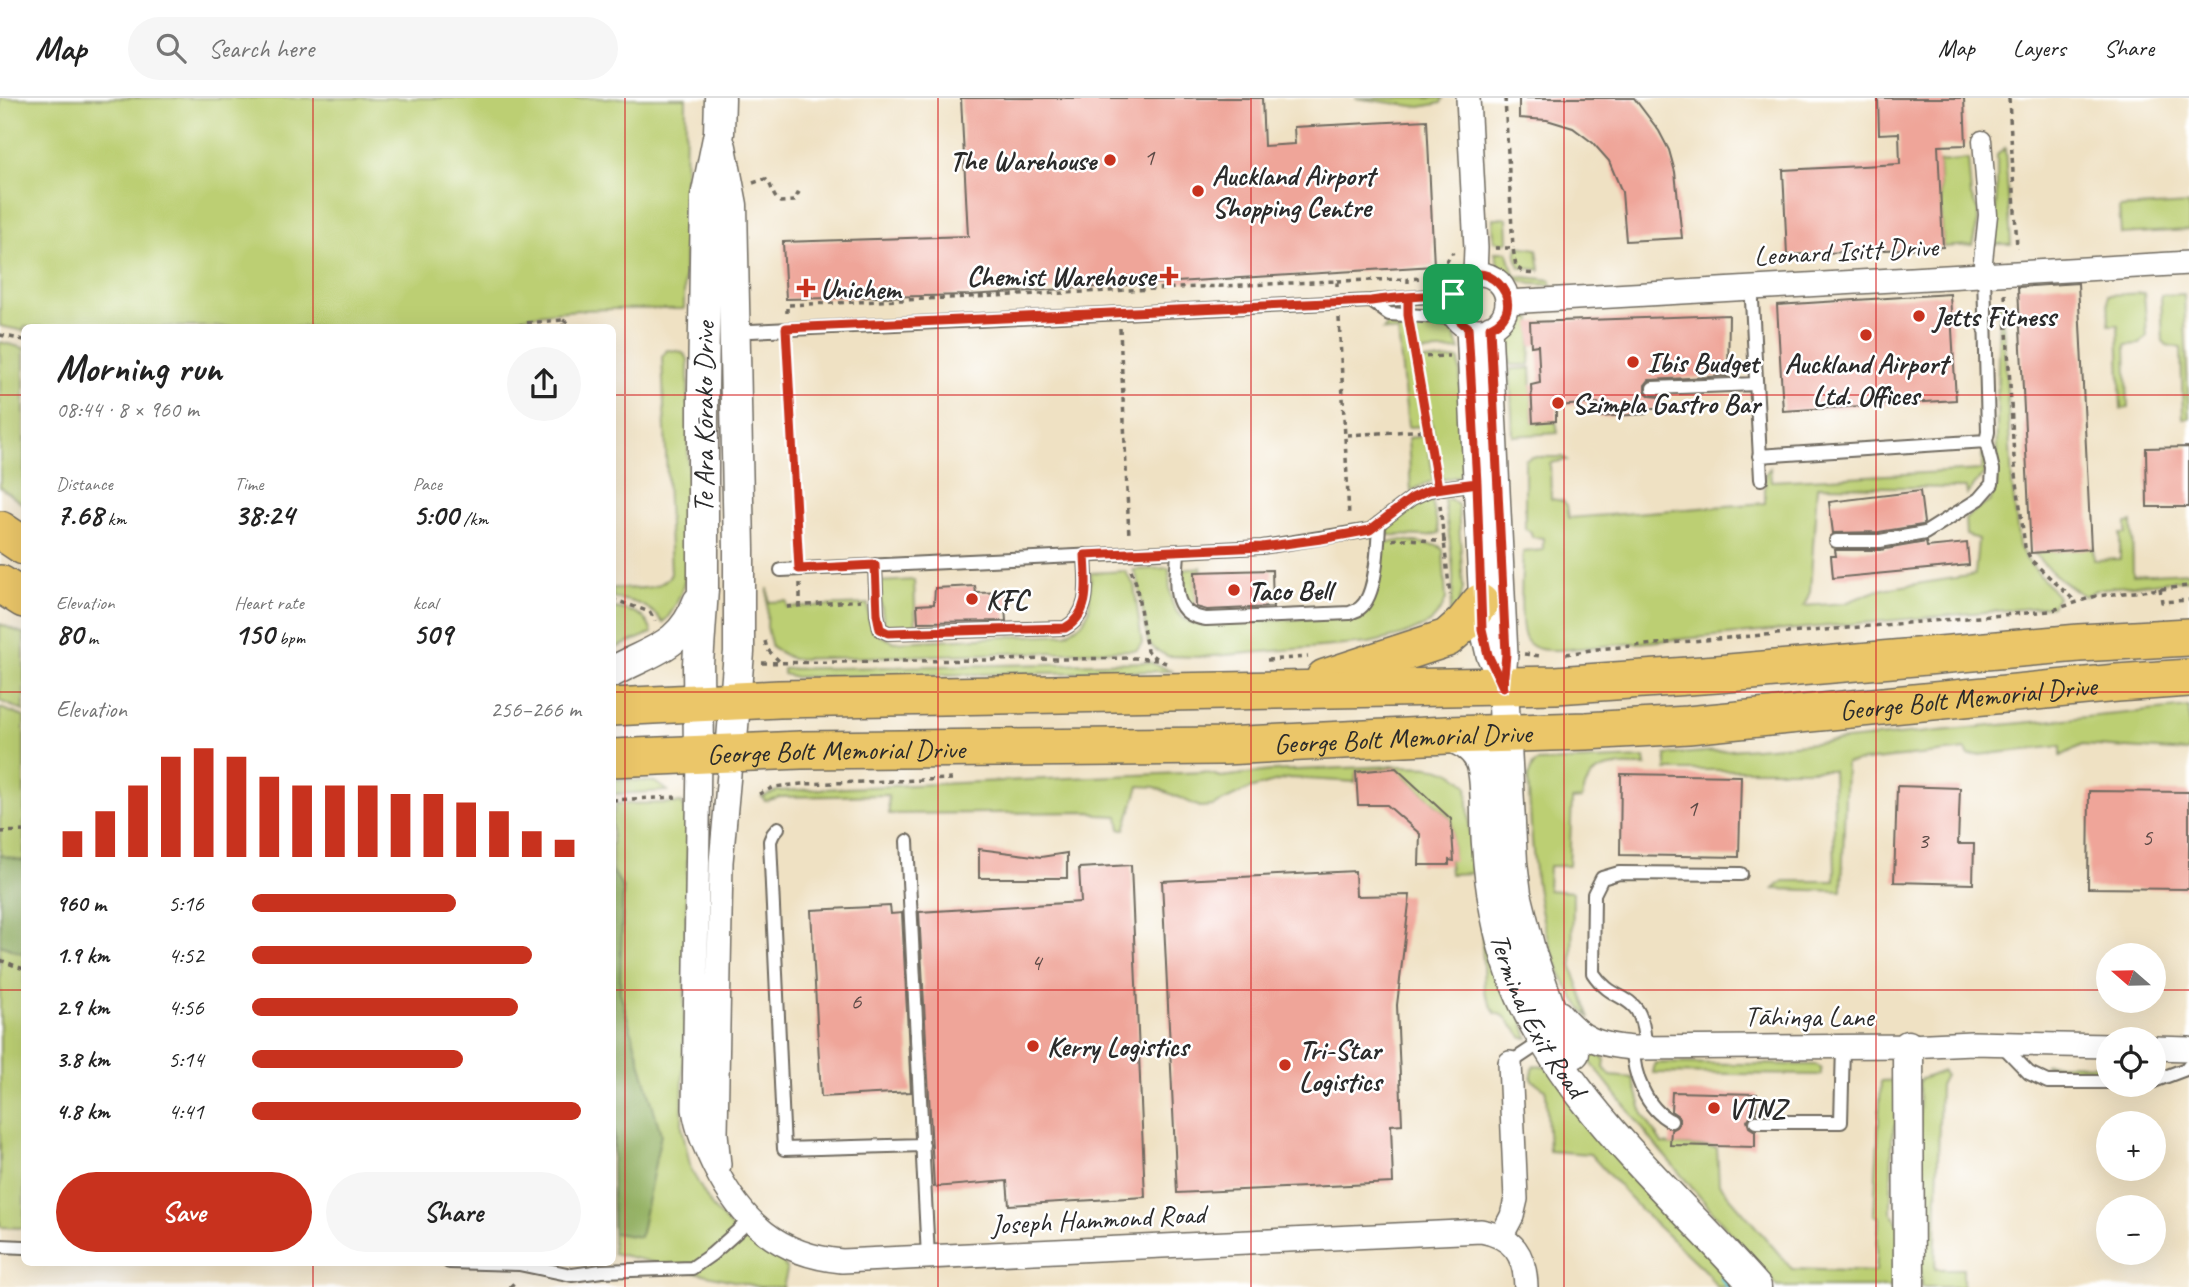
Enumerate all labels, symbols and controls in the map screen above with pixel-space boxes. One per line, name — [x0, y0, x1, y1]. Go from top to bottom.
search box — [128, 17, 618, 80]
text: Map — [35, 27, 86, 69]
icon: search — [152, 29, 190, 67]
text: Search here — [208, 32, 314, 65]
text: Map — [1938, 33, 1975, 63]
text: Layers — [2013, 33, 2066, 63]
text: Share — [2104, 33, 2154, 63]
house number: 1 — [1144, 142, 1156, 172]
place label: The Warehouse — [950, 143, 1099, 178]
marker: The Warehouse — [1102, 152, 1118, 168]
place label: Auckland Airport Shopping Centre — [1212, 158, 1379, 225]
marker: Auckland Airport Shopping Centre — [1190, 183, 1206, 199]
street label: Leonard Isitt Drive — [1753, 229, 1941, 273]
place label: Chemist Warehouse — [967, 259, 1158, 294]
pin — [1423, 264, 1483, 324]
marker: Chemist Warehouse — [1161, 268, 1177, 284]
place label: Unichem — [820, 271, 903, 306]
icon: arrive — [1434, 275, 1472, 313]
marker: Unichem — [798, 280, 814, 296]
place label: Jetts Fitness — [1931, 299, 2059, 334]
marker: Jetts Fitness — [1911, 308, 1927, 324]
street label: Te Ara Kōrako Drive — [686, 320, 722, 513]
marker: Auckland Airport Ltd. Offices — [1858, 327, 1874, 343]
text: Morning run — [56, 345, 222, 392]
place label: Ibis Budget — [1647, 345, 1762, 380]
place label: Auckland Airport Ltd. Offices — [1785, 346, 1952, 413]
button: share — [507, 347, 581, 421]
marker: Ibis Budget — [1625, 354, 1641, 370]
place label: Szimpla Gastro Bar — [1572, 386, 1763, 421]
text: 08:44 · 8 × 960 m — [56, 395, 199, 424]
marker: Szimpla Gastro Bar — [1550, 395, 1566, 411]
text: Distance — [56, 472, 113, 496]
text: Time — [234, 472, 263, 496]
text: Pace — [413, 472, 442, 496]
text: 7.68 — [56, 496, 103, 534]
text: 38:24 — [234, 496, 294, 534]
text: 5:00 — [413, 496, 459, 534]
text: km — [103, 507, 126, 531]
text: /km — [459, 507, 488, 531]
place label: Taco Bell — [1248, 573, 1337, 608]
place label: KFC — [986, 582, 1032, 617]
marker: Taco Bell — [1226, 582, 1242, 598]
text: Elevation — [56, 591, 114, 615]
text: Heart rate — [234, 591, 304, 615]
text: kcal — [413, 591, 438, 615]
marker: KFC — [964, 591, 980, 607]
text: 80 — [56, 615, 83, 653]
text: 150 — [234, 615, 274, 653]
text: 509 — [413, 615, 452, 653]
text: m — [83, 626, 98, 650]
text: bpm — [274, 626, 305, 650]
street label: George Bolt Memorial Drive — [1838, 667, 2100, 728]
text: Elevation — [56, 695, 127, 724]
text: 256–266 m — [490, 695, 581, 724]
street label: George Bolt Memorial Drive — [1273, 715, 1534, 761]
street label: George Bolt Memorial Drive — [706, 731, 967, 771]
house number: 1 — [1687, 793, 1699, 823]
house number: 5 — [2142, 822, 2154, 852]
house number: 3 — [1918, 825, 1931, 855]
text: 960 m — [56, 889, 106, 918]
text: 5:16 — [168, 889, 204, 918]
street label: Terminal Exit Road — [1483, 929, 1597, 1107]
text: 1.9 km — [56, 941, 109, 970]
text: 4:52 — [168, 941, 204, 970]
north arrow — [2096, 943, 2166, 1013]
map controls — [2096, 943, 2166, 1265]
house number: 4 — [1031, 947, 1044, 977]
house number: 6 — [851, 986, 863, 1016]
text: 2.9 km — [56, 993, 109, 1022]
text: 4:56 — [168, 993, 204, 1022]
street label: Tāhinga Lane — [1745, 999, 1875, 1034]
button: locate — [2096, 1027, 2166, 1097]
place label: Kerry Logistics — [1047, 1029, 1191, 1064]
place label: Tri-Star Logistics — [1299, 1032, 1384, 1099]
marker: Kerry Logistics — [1025, 1038, 1041, 1054]
text: 3.8 km — [56, 1045, 110, 1074]
text: 5:14 — [168, 1045, 204, 1074]
marker: Tri-Star Logistics — [1277, 1057, 1293, 1073]
place label: VTNZ — [1728, 1091, 1790, 1126]
text: 4.8 km — [56, 1097, 110, 1126]
text: 4:41 — [168, 1097, 204, 1126]
marker: VTNZ — [1706, 1100, 1722, 1116]
button: + — [2096, 1111, 2166, 1181]
button: Save — [56, 1172, 312, 1252]
button: Share — [326, 1172, 581, 1252]
button: − — [2096, 1195, 2166, 1265]
street label: Joseph Hammond Road — [988, 1196, 1210, 1242]

